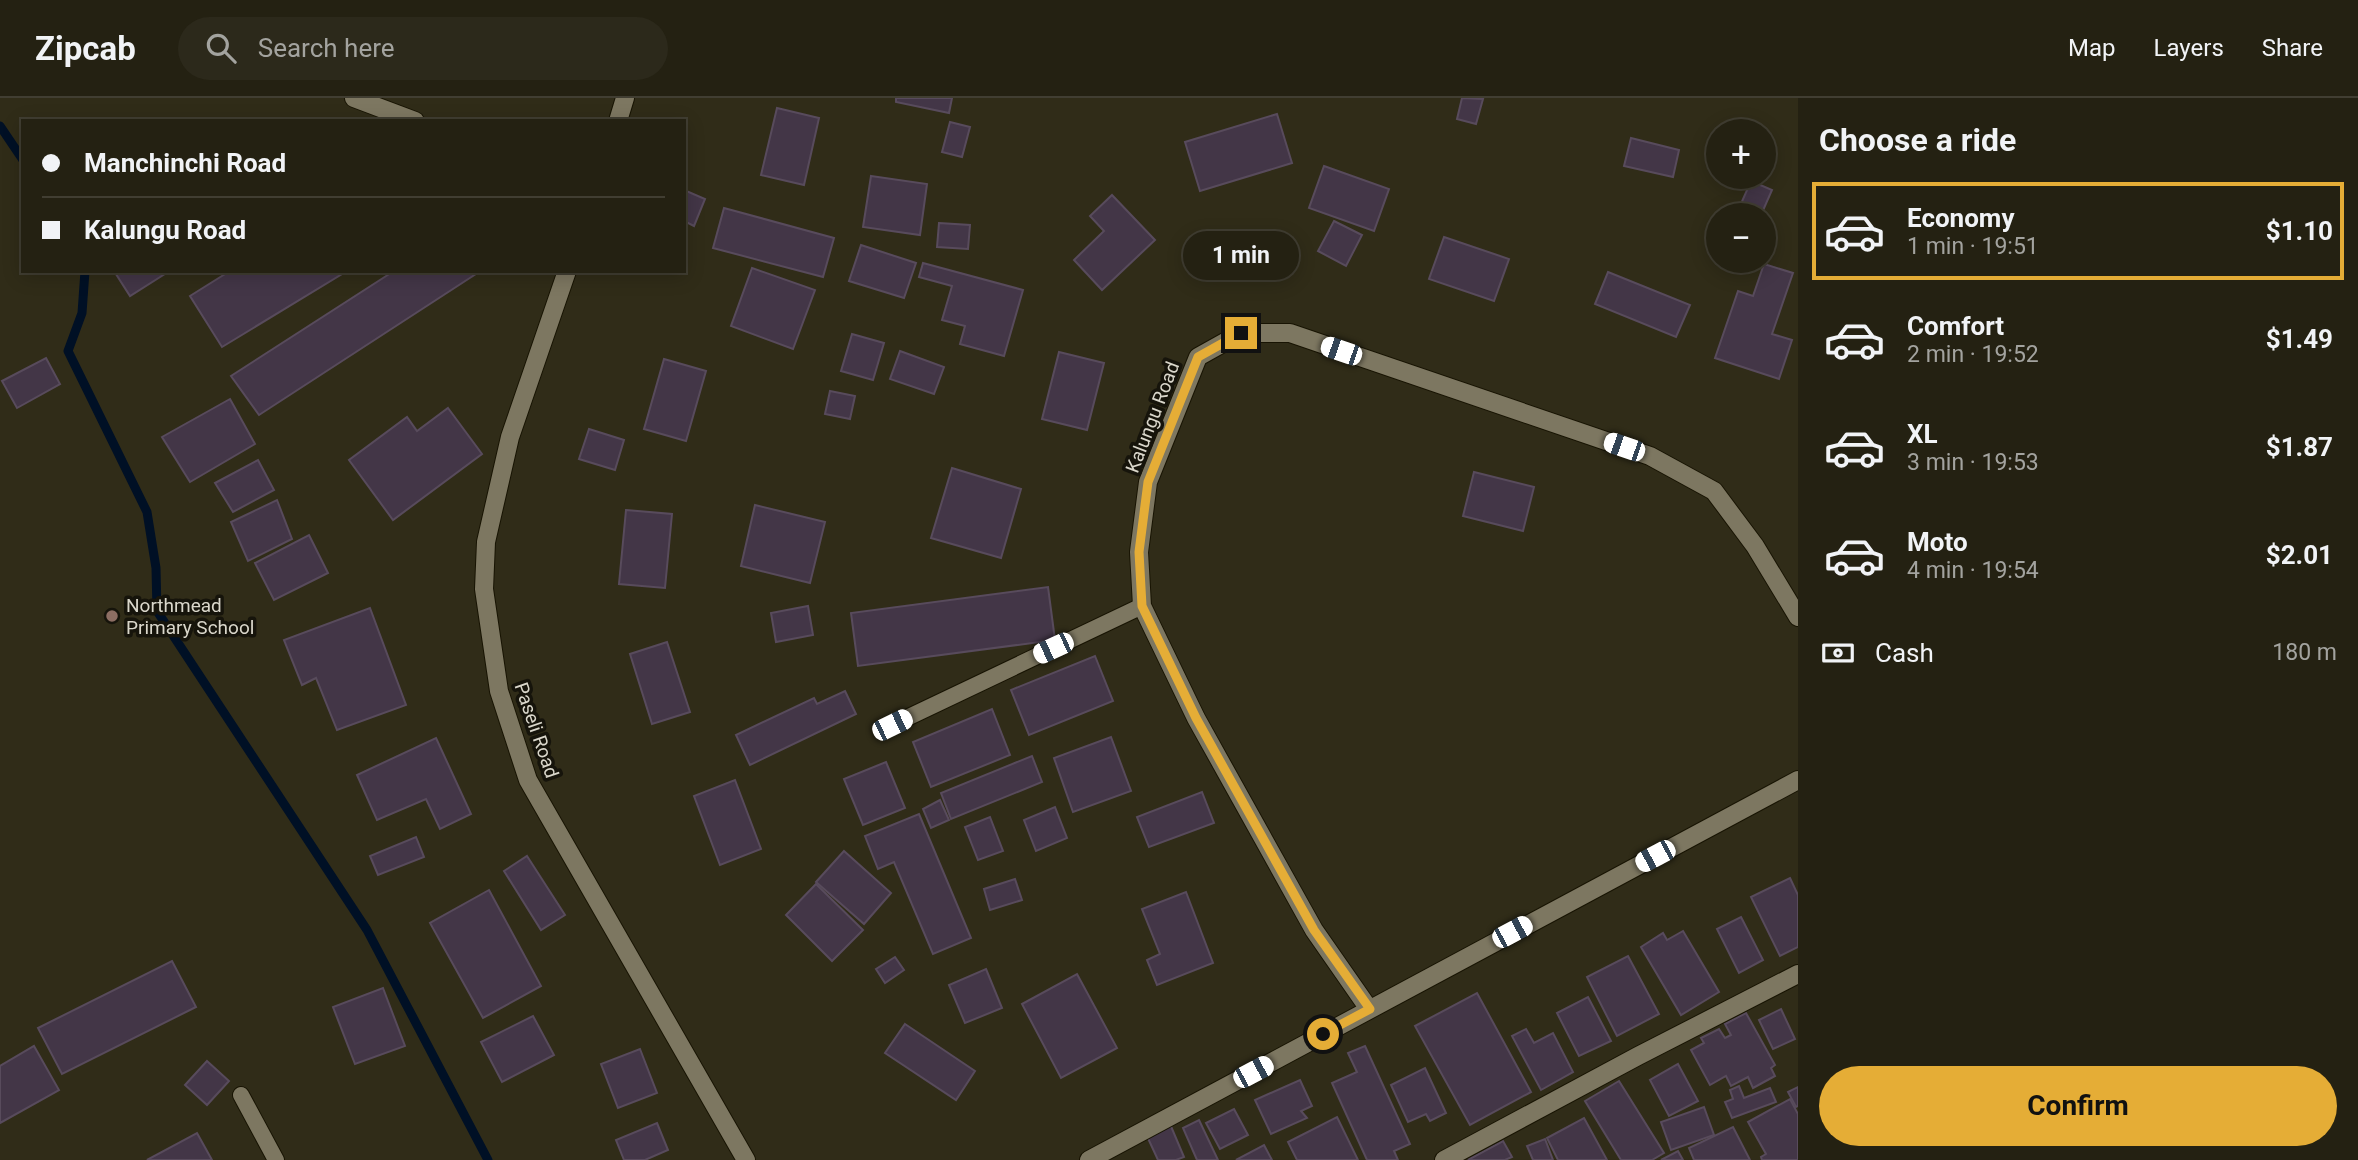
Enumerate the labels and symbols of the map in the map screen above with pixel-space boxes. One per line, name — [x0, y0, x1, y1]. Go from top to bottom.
callout: 1 min — [1183, 232, 1299, 280]
route end — [1225, 317, 1257, 349]
car — [1318, 334, 1365, 368]
street label: Kalungu Road — [1121, 358, 1184, 476]
car — [1601, 430, 1648, 464]
place label: Northmead Primary School — [126, 594, 254, 639]
marker: Northmead Primary School — [104, 608, 120, 624]
car — [1030, 630, 1077, 666]
street label: Paseli Road — [509, 679, 564, 781]
car — [869, 706, 916, 744]
car — [1632, 837, 1679, 875]
car — [1489, 913, 1536, 951]
route start — [1307, 1018, 1339, 1050]
car — [1230, 1053, 1277, 1091]

